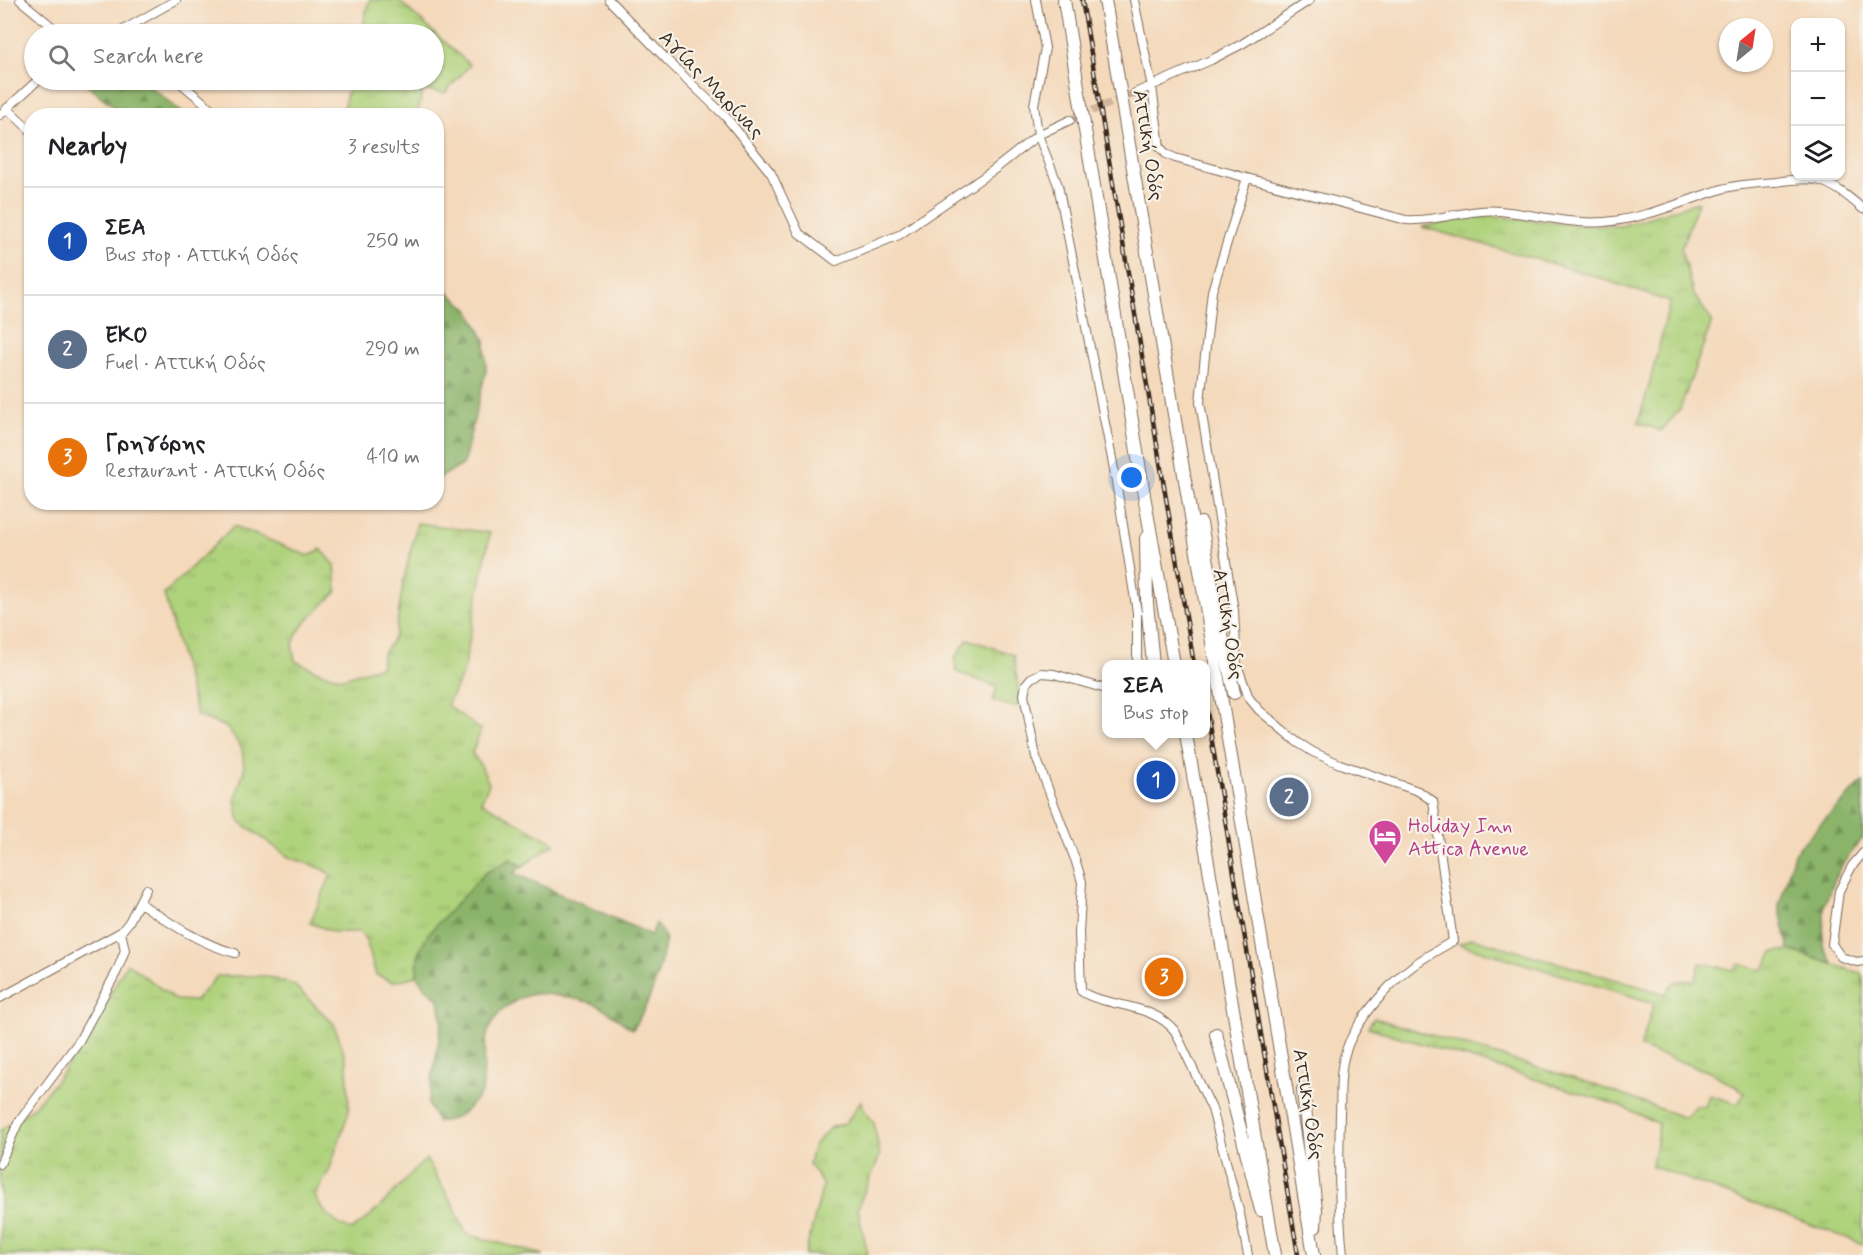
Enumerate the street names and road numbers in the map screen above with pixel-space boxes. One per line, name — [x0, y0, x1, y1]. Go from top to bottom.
street label: Αγίας Μαρίνας — [652, 25, 770, 145]
street label: Αττική Οδός — [1125, 88, 1170, 203]
street label: Αττική Οδός — [1205, 567, 1250, 682]
street label: Αττική Οδός — [1285, 1047, 1330, 1162]

